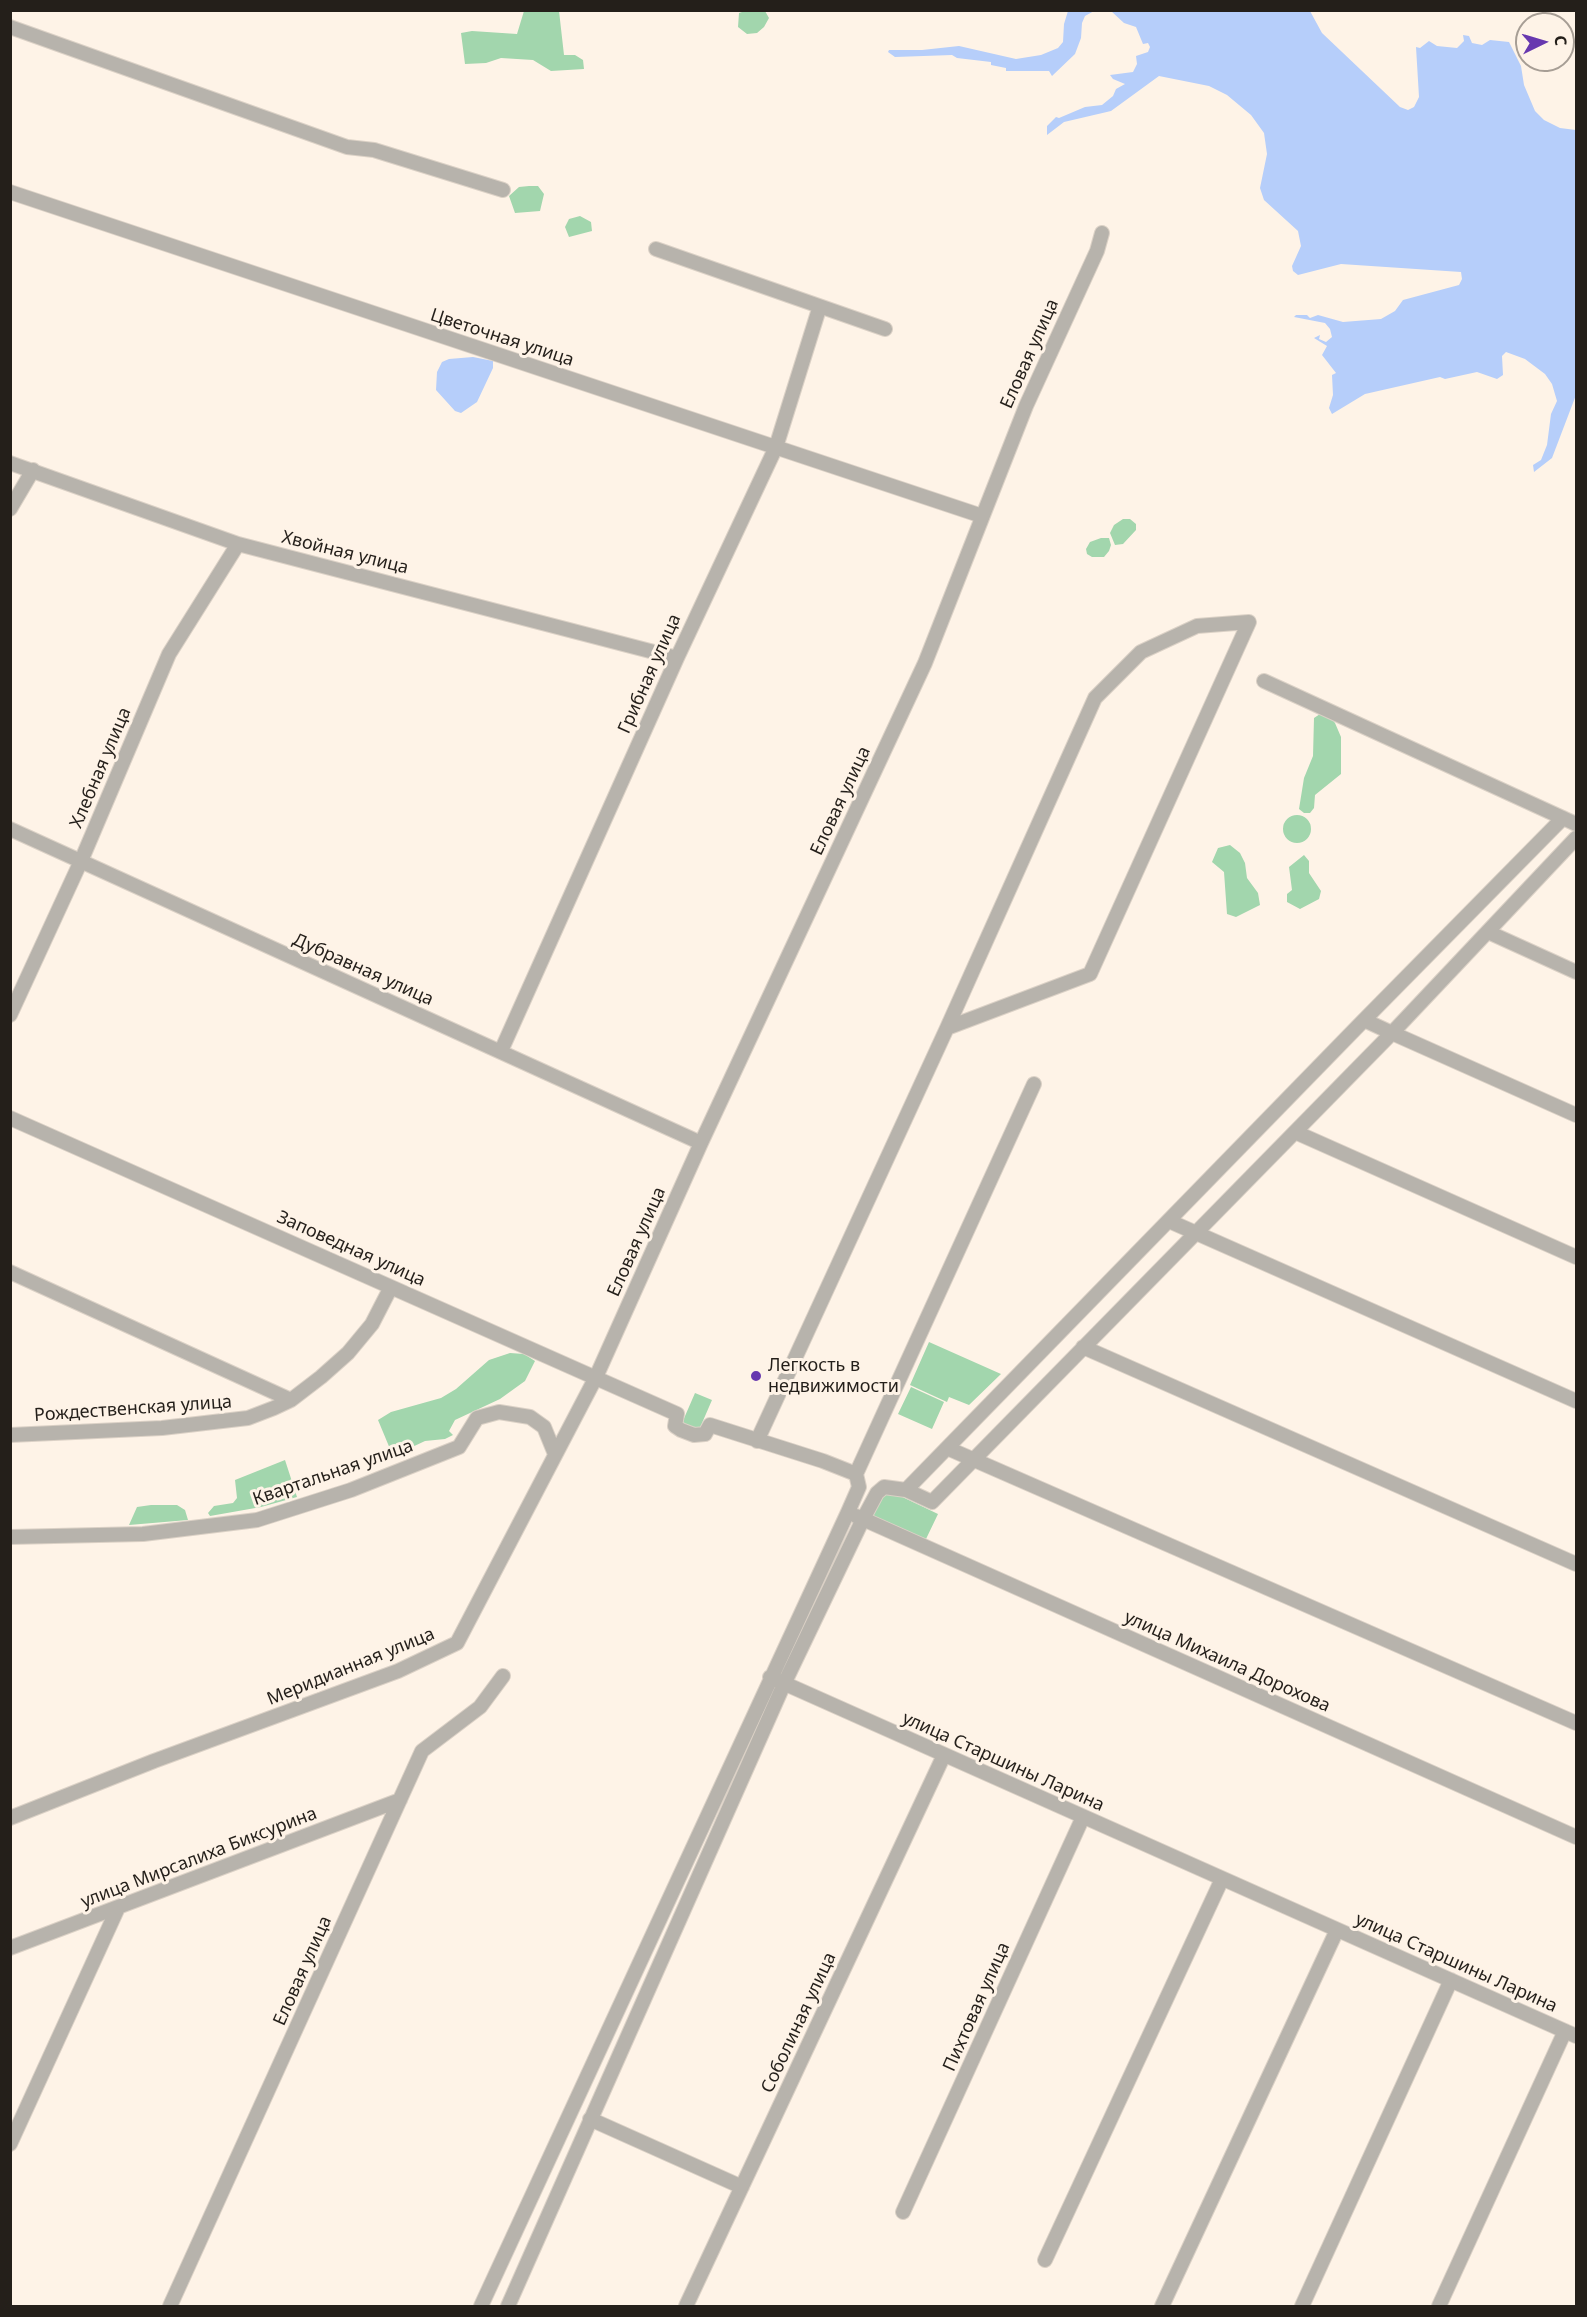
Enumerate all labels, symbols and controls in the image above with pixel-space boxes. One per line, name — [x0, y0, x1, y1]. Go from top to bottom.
north arrow — [1515, 12, 1575, 72]
text: С — [1550, 34, 1572, 47]
street label: Еловая улица — [996, 296, 1064, 412]
street label: Цветочная улица — [427, 305, 577, 371]
street label: Хвойная улица — [279, 527, 411, 579]
street label: Грибная улица — [614, 611, 686, 737]
street label: Хлебная улица — [66, 704, 136, 832]
street label: Еловая улица — [806, 743, 876, 859]
street label: Дубравная улица — [289, 929, 437, 1011]
street label: Еловая улица — [603, 1184, 671, 1300]
street label: Заповедная улица — [274, 1207, 428, 1291]
place label: Легкость в недвижимости — [768, 1355, 899, 1398]
marker: Легкость в недвижимости — [749, 1369, 763, 1383]
street label: Рождественская улица — [33, 1391, 233, 1427]
street label: Квартальная улица — [250, 1435, 416, 1511]
street label: улица Михаила Дорохова — [1121, 1607, 1333, 1717]
street label: Меридианная улица — [264, 1624, 438, 1710]
street label: улица Старшины Ларина — [899, 1708, 1107, 1816]
street label: улица Мирсалиха Биксурина — [78, 1803, 320, 1913]
street label: улица Старшины Ларина — [1352, 1909, 1560, 2017]
street label: Еловая улица — [269, 1913, 337, 2029]
street label: Пихтовая улица — [939, 1939, 1015, 2075]
street label: Соболиная улица — [757, 1949, 841, 2097]

